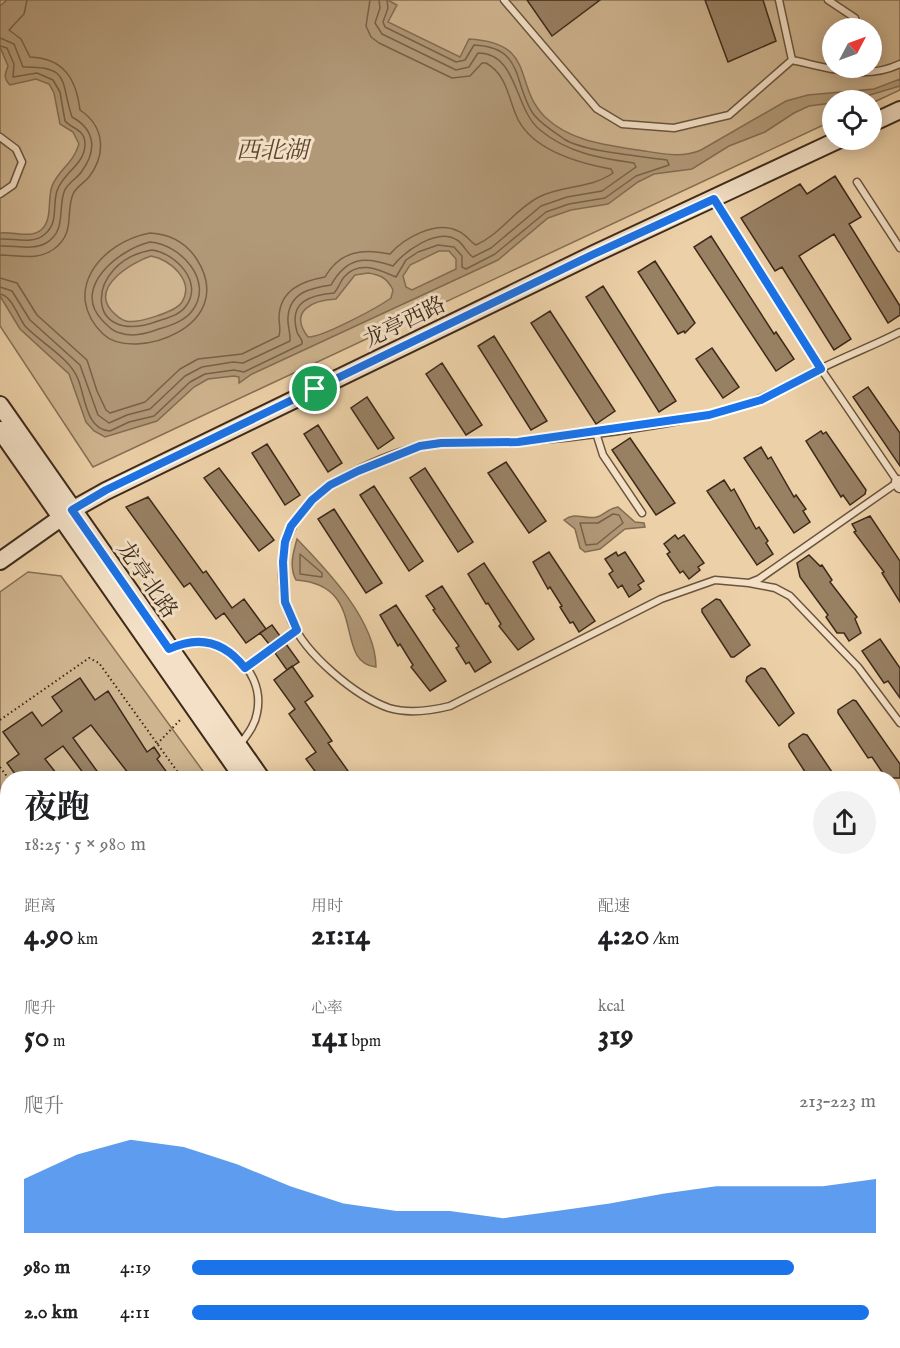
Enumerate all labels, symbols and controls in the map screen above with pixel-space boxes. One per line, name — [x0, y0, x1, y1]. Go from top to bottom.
north arrow — [822, 18, 882, 78]
map controls — [822, 18, 882, 150]
button: locate — [822, 90, 882, 150]
water label: 西北湖 — [236, 136, 312, 167]
street label: 龙亭西路 — [359, 291, 451, 355]
pin — [289, 363, 340, 414]
icon: arrive — [298, 372, 331, 405]
street label: 龙亭北路 — [110, 536, 183, 624]
text: 夜跑 — [24, 788, 90, 830]
button: share — [813, 791, 876, 854]
text: 18:25 · 5 × 980 m — [24, 832, 146, 857]
text: 距离 — [24, 897, 56, 917]
text: 用时 — [311, 897, 343, 917]
text: 配速 — [598, 897, 630, 917]
text: 4.90 — [24, 917, 74, 955]
text: 21:14 — [311, 917, 370, 955]
text: 4:20 — [598, 917, 649, 955]
text: km — [74, 930, 98, 950]
text: /km — [649, 930, 679, 950]
text: kcal — [598, 997, 625, 1017]
text: 爬升 — [24, 999, 56, 1019]
text: 心率 — [311, 999, 343, 1019]
text: 319 — [598, 1017, 633, 1055]
text: 50 — [24, 1019, 50, 1057]
text: 141 — [311, 1019, 348, 1057]
text: m — [50, 1032, 65, 1052]
text: bpm — [348, 1032, 381, 1052]
text: 213–223 m — [799, 1089, 876, 1114]
text: 爬升 — [24, 1094, 64, 1119]
text: 980 m — [24, 1255, 70, 1280]
text: 4:19 — [120, 1255, 151, 1280]
text: 2.0 km — [24, 1300, 78, 1325]
text: 4:11 — [120, 1300, 150, 1325]

